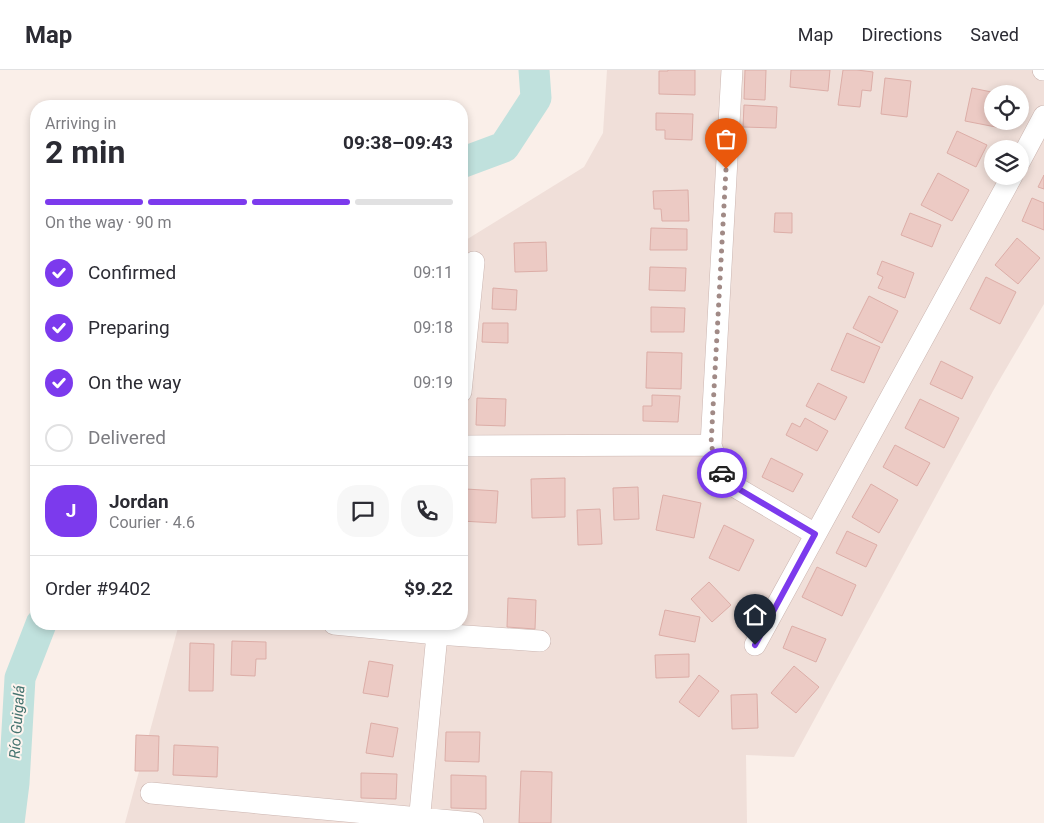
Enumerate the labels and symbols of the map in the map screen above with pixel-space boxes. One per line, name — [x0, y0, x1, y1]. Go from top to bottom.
pin — [705, 118, 747, 169]
courier — [697, 448, 747, 498]
pin — [734, 594, 776, 645]
water label: Río Guigalá — [5, 685, 29, 759]

